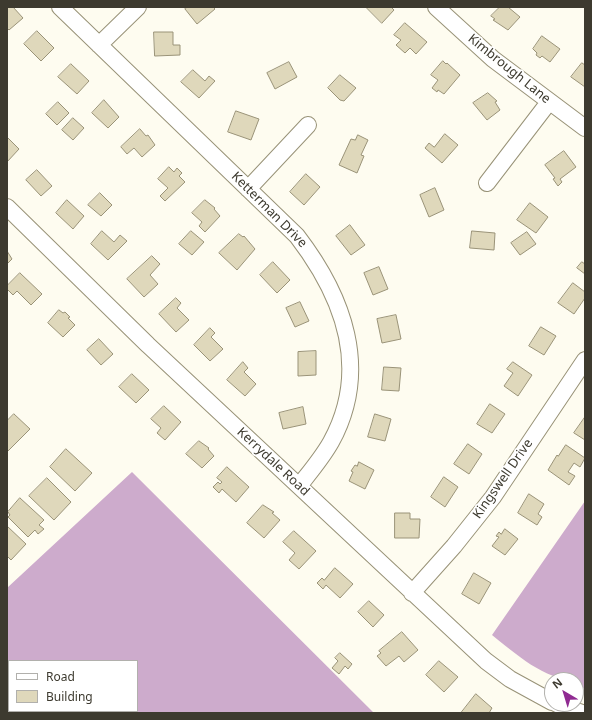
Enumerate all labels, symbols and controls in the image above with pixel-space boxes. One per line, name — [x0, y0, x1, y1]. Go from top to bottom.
street label: Kimbrough Lane — [465, 31, 553, 107]
street label: Ketterman Drive — [228, 169, 310, 251]
street label: Kerrydale Road — [234, 424, 312, 500]
street label: Kingswell Drive — [470, 436, 536, 522]
legend — [8, 660, 138, 712]
text: Road — [46, 668, 75, 685]
north arrow — [544, 672, 584, 712]
text: N — [549, 674, 565, 692]
text: Building — [46, 688, 93, 705]

